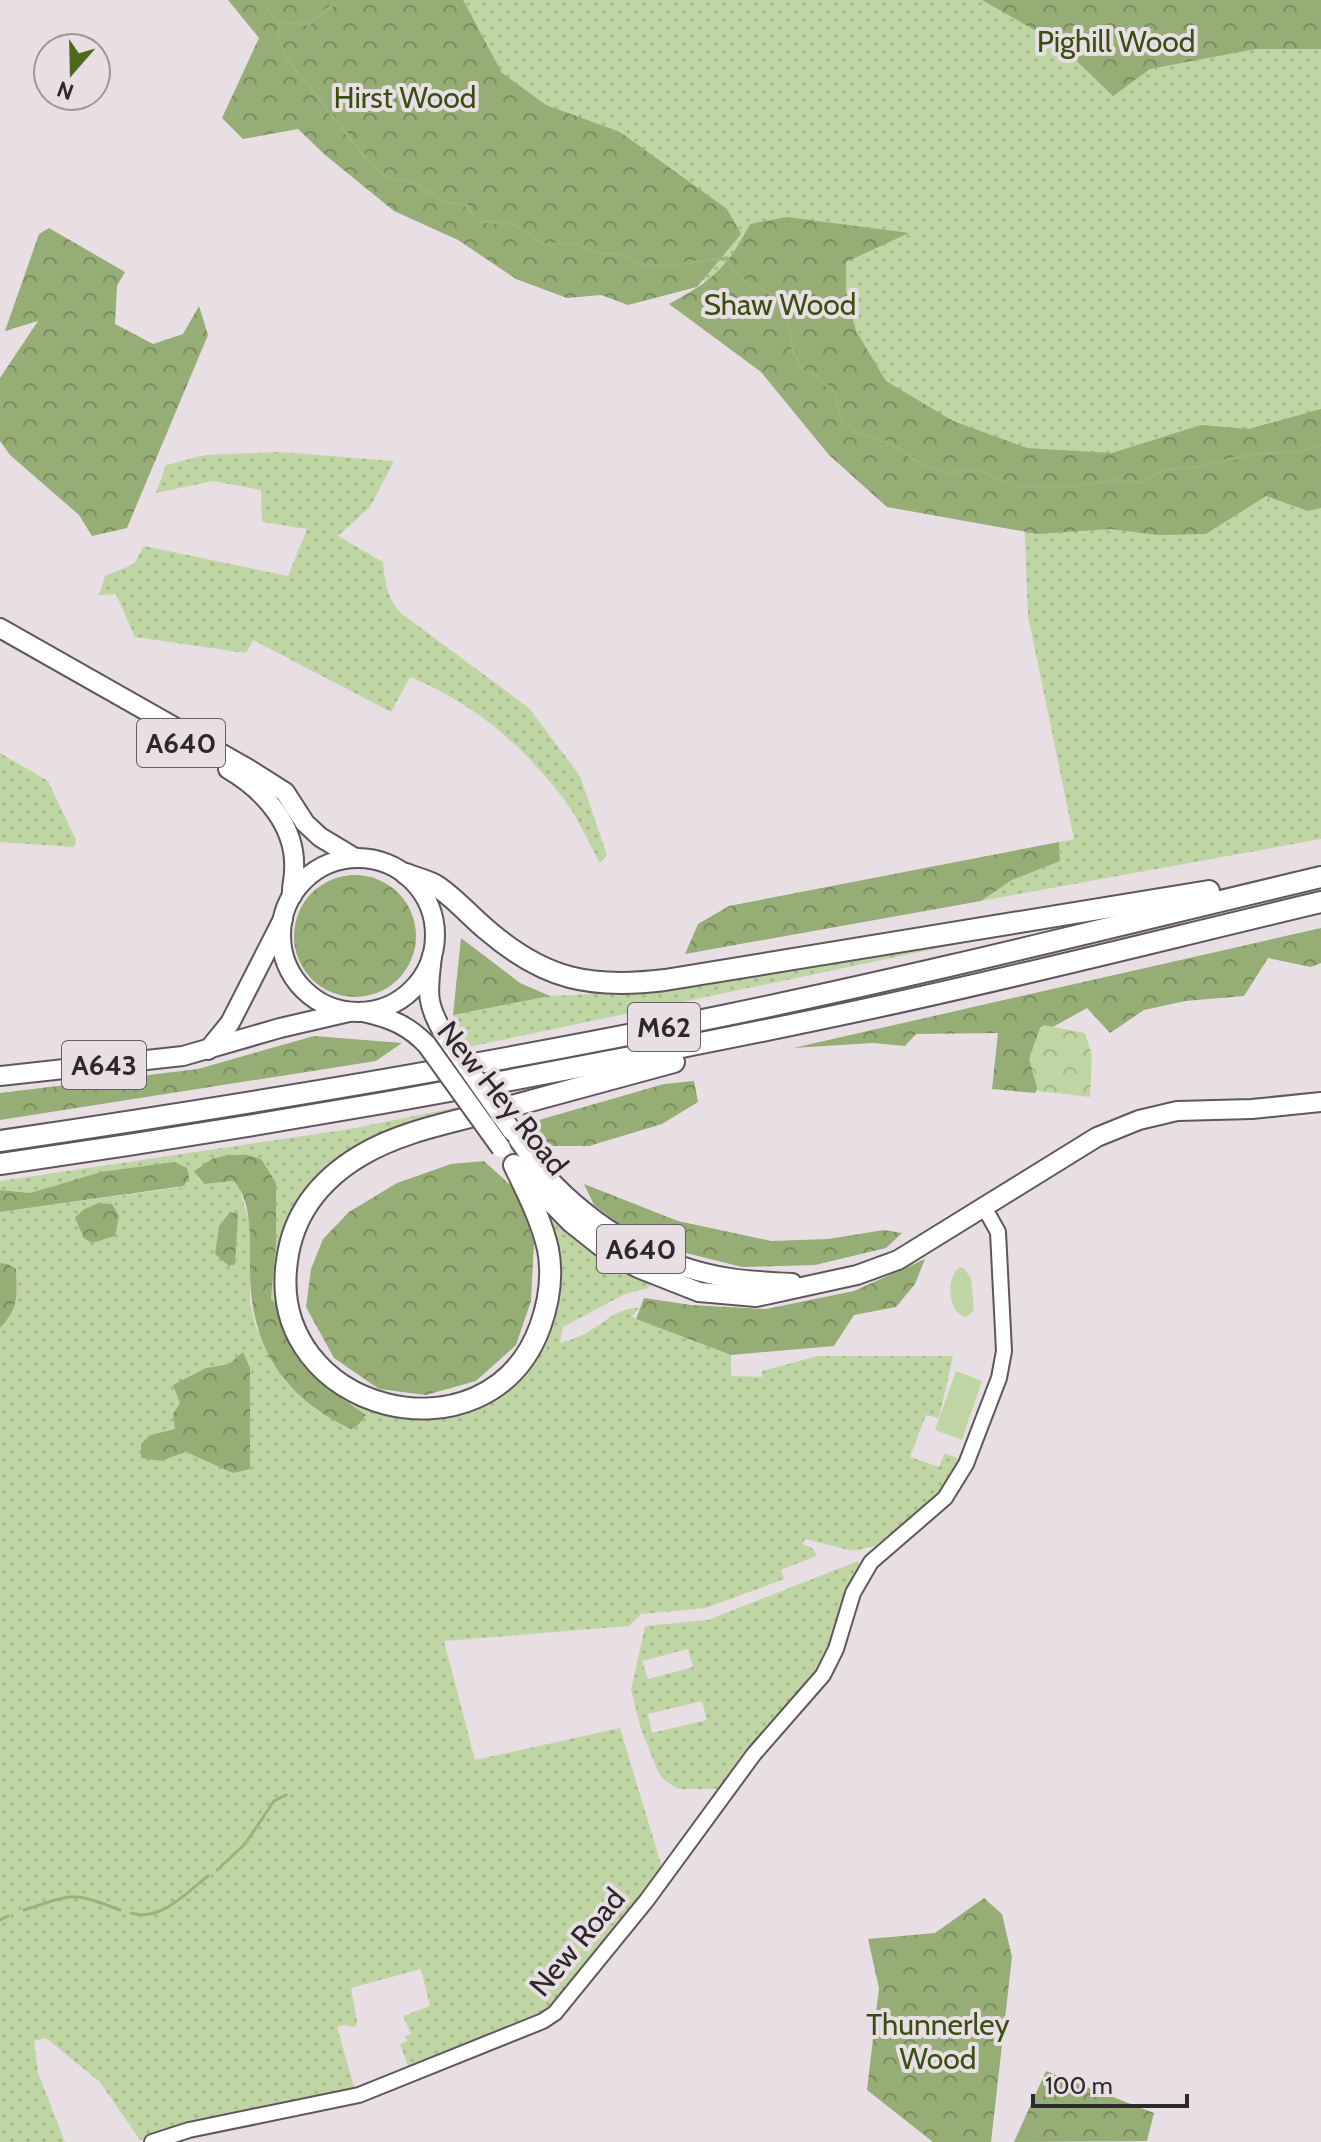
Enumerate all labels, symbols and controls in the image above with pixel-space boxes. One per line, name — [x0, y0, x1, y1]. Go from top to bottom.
park label: Pighill Wood — [1037, 23, 1195, 60]
north arrow — [32, 32, 112, 112]
text: N — [53, 75, 77, 106]
park label: Hirst Wood — [334, 79, 476, 116]
park label: Shaw Wood — [704, 286, 856, 323]
road number: A640 — [137, 719, 225, 767]
road number: M62 — [628, 1003, 700, 1051]
street label: New Hey Road — [430, 1013, 576, 1183]
road number: A643 — [62, 1041, 146, 1089]
road number: A640 — [597, 1225, 685, 1273]
street label: New Road — [521, 1880, 633, 2004]
park label: Thunnerley Wood — [866, 2006, 1010, 2077]
scale bar — [1033, 2058, 1187, 2108]
text: 100 m — [1045, 2071, 1113, 2100]

